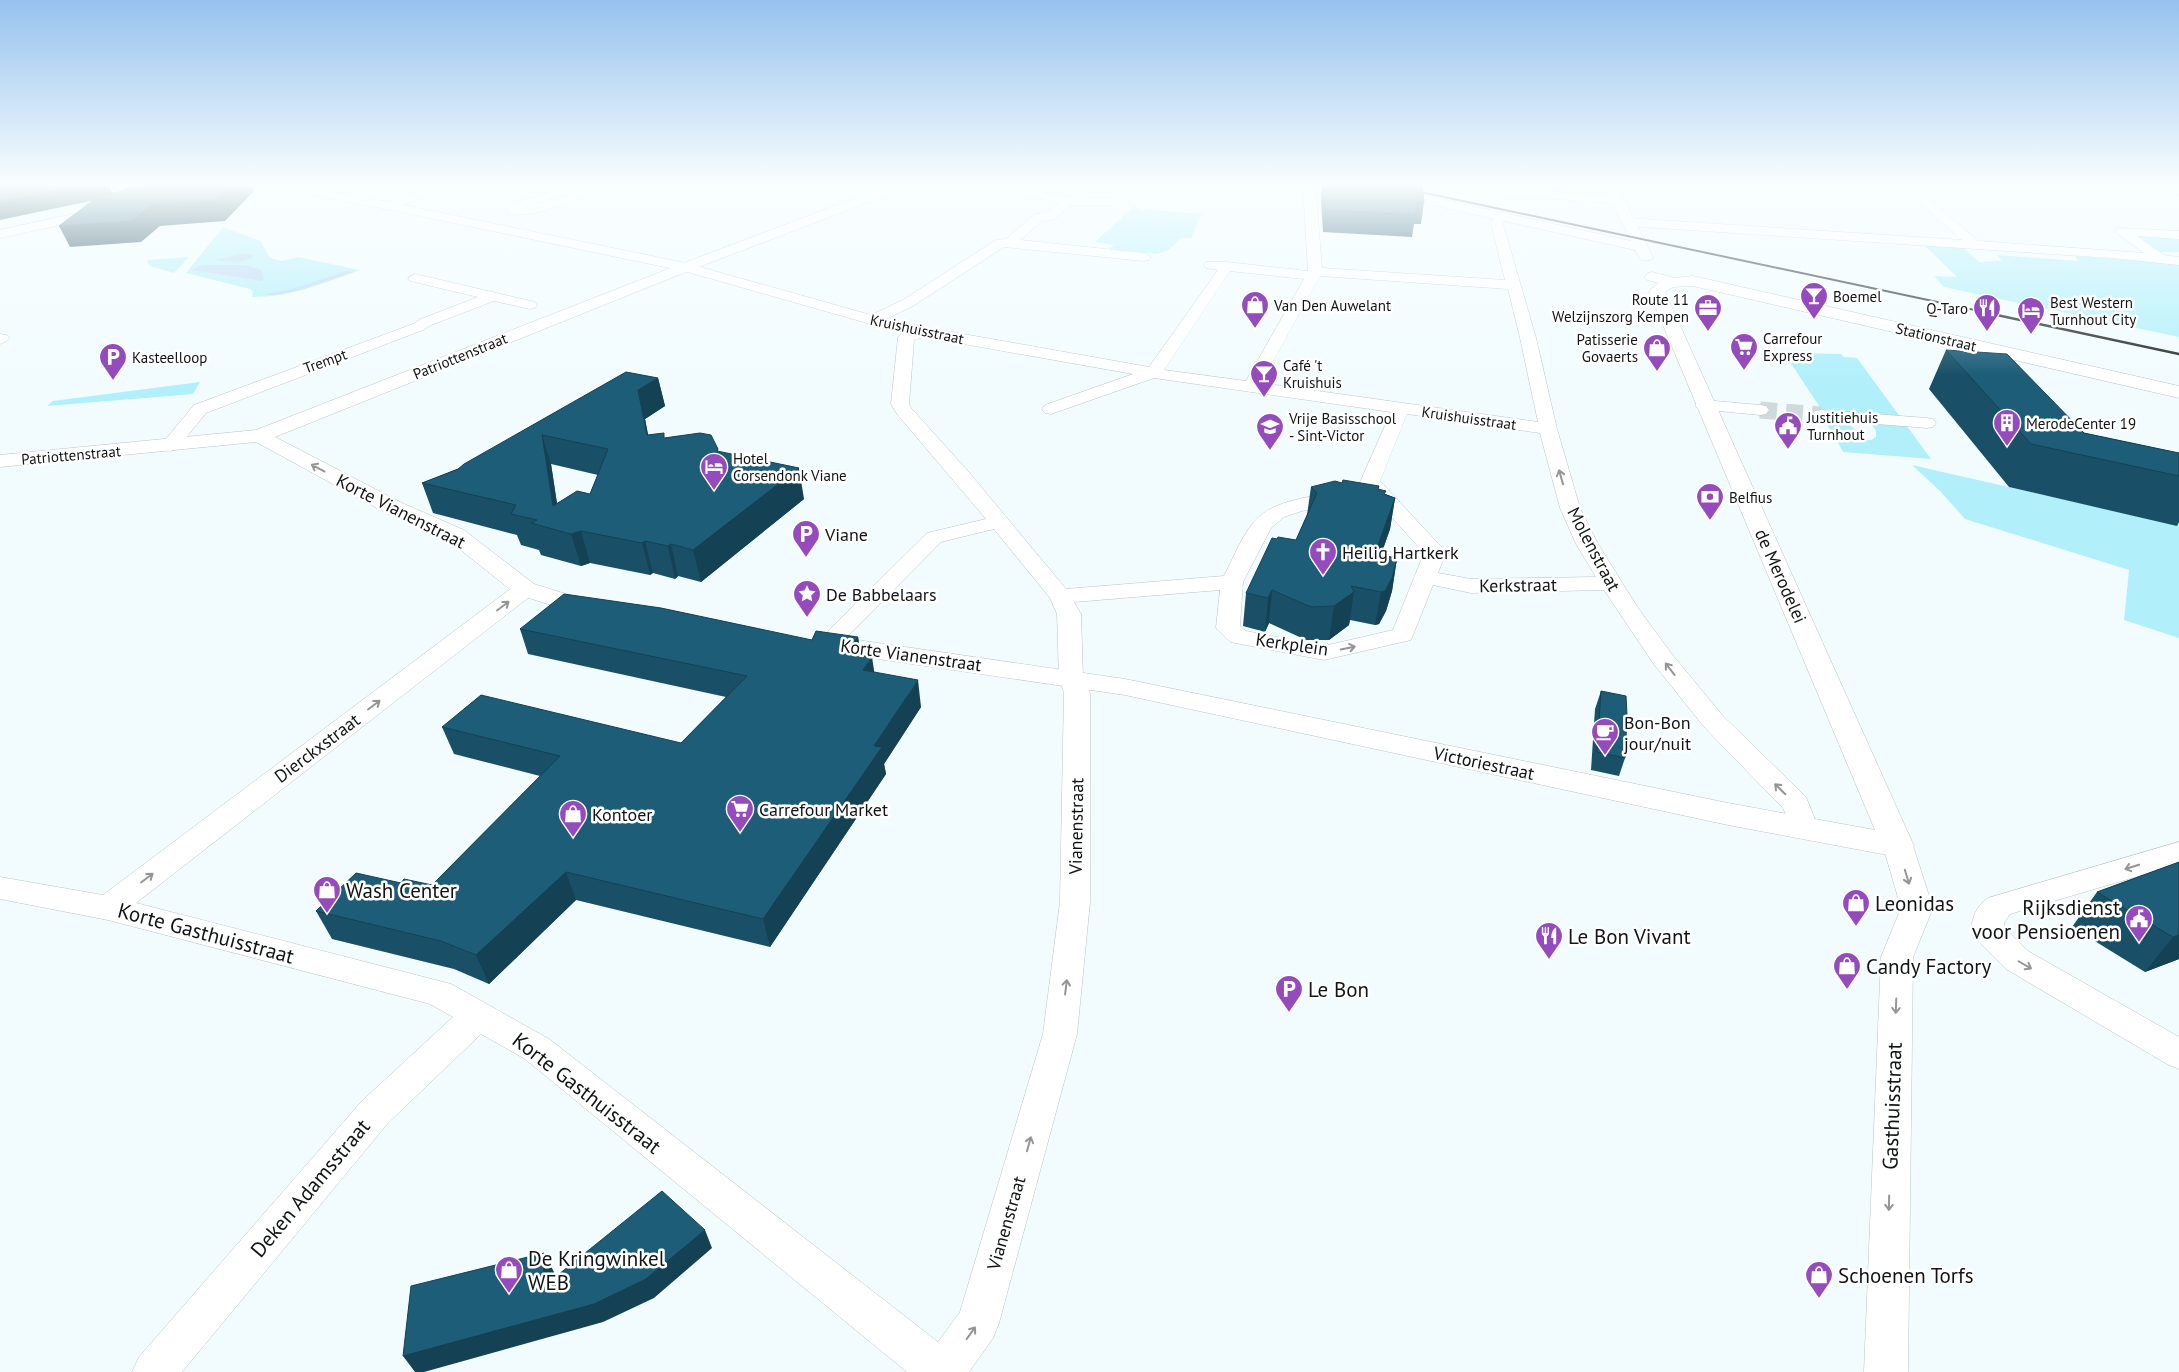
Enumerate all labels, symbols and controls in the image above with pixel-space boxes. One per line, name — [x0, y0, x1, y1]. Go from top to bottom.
bar icon: Boemel — [1799, 281, 1829, 320]
place label: Boemel — [1833, 287, 1882, 306]
shop icon: Van Den Auwelant — [1240, 290, 1270, 329]
place label: Route 11 Welzijnszorg Kempen — [1552, 290, 1689, 326]
office icon: Route 11 Welzijnszorg Kempen — [1693, 293, 1723, 332]
restaurant icon: Q-Taro — [1972, 293, 2002, 332]
place label: Best Western Turnhout City — [2050, 293, 2136, 329]
place label: Van Den Auwelant — [1273, 296, 1391, 315]
hotel icon: Best Western Turnhout City — [2016, 296, 2046, 335]
place label: Q-Taro — [1926, 299, 1968, 318]
street label: Kruishuisstraat — [868, 310, 966, 348]
street label: Stationstraat — [1894, 318, 1978, 356]
street label: Patriottenstraat — [410, 328, 510, 384]
place label: Carrefour Express — [1763, 329, 1822, 365]
place label: Patisserie Govaerts — [1577, 330, 1638, 366]
supermarket icon: Carrefour Express — [1729, 332, 1759, 371]
shop icon: Patisserie Govaerts — [1642, 333, 1672, 372]
parking icon: Kasteelloop — [98, 342, 128, 381]
street label: Trempt — [301, 344, 349, 378]
place label: Kasteelloop — [132, 348, 207, 367]
place label: Café 't Kruishuis — [1283, 356, 1342, 392]
bar icon: Café 't Kruishuis — [1249, 359, 1279, 398]
street label: Kruishuisstraat — [1420, 402, 1518, 434]
place label: Justitiehuis Turnhout — [1806, 408, 1878, 444]
building icon: MerodeCenter 19 — [1992, 408, 2022, 447]
place label: Vrije Basisschool - Sint-Victor — [1288, 409, 1397, 445]
public building icon: Justitiehuis Turnhout — [1773, 411, 1803, 450]
school or university icon: Vrije Basisschool - Sint-Victor — [1255, 412, 1285, 451]
place label: MerodeCenter 19 — [2026, 414, 2136, 433]
street label: Patriottenstraat — [20, 441, 122, 469]
place label: Hotel Corsendonk Viane — [733, 449, 847, 485]
hotel icon: Hotel Corsendonk Viane — [699, 452, 729, 491]
one-way arrow — [311, 463, 326, 472]
street label: Korte Vianenstraat — [332, 468, 470, 554]
one-way arrow — [1556, 469, 1566, 485]
bank icon: Belfius — [1695, 482, 1725, 521]
place label: Belfius — [1729, 488, 1772, 507]
street label: Molenstraat — [1562, 503, 1626, 595]
parking icon: Viane — [791, 519, 821, 558]
place label: Viane — [824, 523, 868, 546]
street label: de Merodelei — [1750, 525, 1812, 627]
church icon: Heilig Hartkerk — [1308, 537, 1338, 576]
place label: Heilig Hartkerk — [1342, 541, 1459, 564]
street label: Kerkstraat — [1479, 573, 1557, 597]
place icon: De Babbelaars — [792, 579, 822, 618]
place label: De Babbelaars — [826, 583, 937, 606]
one-way arrow — [496, 601, 509, 612]
street label: Kerkplein — [1254, 628, 1330, 660]
street label: Korte Vianenstraat — [839, 634, 983, 676]
one-way arrow — [1339, 643, 1355, 652]
one-way arrow — [1665, 663, 1676, 676]
one-way arrow — [367, 700, 381, 710]
street label: Dierckxstraat — [270, 708, 364, 788]
place label: Bon-Bon jour/nuit — [1624, 711, 1691, 755]
cafe icon: Bon-Bon jour/nuit — [1590, 717, 1620, 756]
street label: Victoriestraat — [1430, 741, 1537, 785]
street label: Vianenstraat — [1064, 778, 1088, 875]
one-way arrow — [1775, 783, 1787, 795]
supermarket icon: Carrefour Market — [725, 794, 755, 833]
place label: Carrefour Market — [759, 798, 888, 821]
shop icon: Kontoer — [558, 799, 588, 838]
place label: Kontoer — [592, 803, 652, 826]
one-way arrow — [2125, 862, 2141, 872]
one-way arrow — [1903, 869, 1913, 885]
one-way arrow — [140, 873, 154, 883]
shop icon: Wash Center — [312, 875, 342, 914]
place label: Wash Center — [346, 877, 457, 904]
shop icon: Leonidas — [1841, 888, 1871, 927]
place label: Leonidas — [1875, 890, 1954, 917]
place label: Rijksdienst voor Pensioenen — [1972, 894, 2120, 945]
street label: Korte Gasthuisstraat — [115, 896, 297, 970]
public building icon: Rijksdienst voor Pensioenen — [2124, 904, 2154, 943]
restaurant icon: Le Bon Vivant — [1534, 921, 1564, 960]
place label: Le Bon Vivant — [1568, 923, 1691, 950]
shop icon: Candy Factory — [1832, 951, 1862, 990]
place label: Candy Factory — [1866, 953, 1991, 980]
one-way arrow — [2018, 960, 2032, 970]
parking icon: Le Bon — [1274, 974, 1304, 1013]
place label: Le Bon — [1308, 976, 1369, 1003]
one-way arrow — [1061, 979, 1071, 995]
one-way arrow — [1891, 997, 1900, 1013]
street label: Korte Gasthuisstraat — [507, 1026, 667, 1160]
street label: Gasthuisstraat — [1876, 1042, 1908, 1170]
street label: Deken Adamsstraat — [244, 1113, 376, 1263]
one-way arrow — [1024, 1137, 1034, 1153]
street label: Vianenstraat — [981, 1173, 1030, 1274]
one-way arrow — [1884, 1194, 1894, 1211]
place label: De Kringwinkel WEB — [528, 1245, 665, 1296]
shop icon: De Kringwinkel WEB — [494, 1255, 524, 1294]
shop icon: Schoenen Torfs — [1804, 1260, 1834, 1299]
place label: Schoenen Torfs — [1838, 1262, 1974, 1289]
one-way arrow — [966, 1326, 976, 1340]

